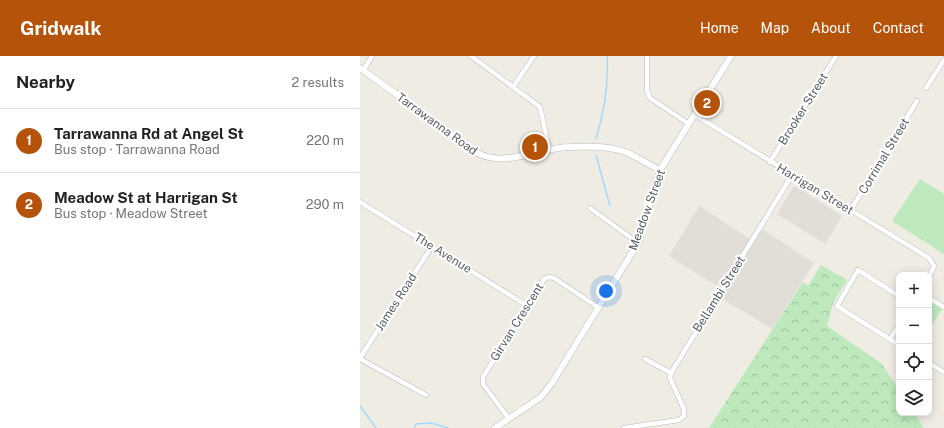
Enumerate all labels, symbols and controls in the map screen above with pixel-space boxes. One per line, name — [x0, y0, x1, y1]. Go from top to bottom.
text: Gridwalk — [20, 17, 101, 39]
text: Home — [700, 20, 739, 36]
text: Map — [761, 20, 789, 36]
text: About — [811, 20, 851, 36]
text: Contact — [873, 20, 924, 36]
street label: Brooker Street — [775, 70, 831, 148]
text: Nearby — [16, 72, 75, 92]
text: 2 results — [292, 75, 344, 90]
pin: 2 — [694, 88, 720, 118]
street label: Tarrawanna Road — [394, 90, 480, 158]
street label: Corrimal Street — [856, 115, 912, 196]
text: Tarrawanna Rd at Angel St — [54, 125, 244, 142]
pin: 1 — [522, 132, 548, 162]
text: 1 — [26, 133, 32, 148]
text: 220 m — [306, 133, 344, 148]
text: Bus stop · Tarrawanna Road — [54, 142, 220, 157]
street label: Harrigan Street — [774, 161, 856, 218]
street label: Meadow Street — [626, 167, 668, 252]
text: Meadow St at Harrigan St — [54, 189, 238, 206]
text: 2 — [25, 197, 33, 212]
text: 290 m — [306, 197, 344, 212]
text: Bus stop · Meadow Street — [54, 206, 208, 221]
street label: The Avenue — [412, 230, 474, 276]
street label: Bellambi Street — [690, 253, 748, 335]
street label: James Road — [372, 271, 420, 333]
map controls — [896, 272, 932, 416]
button: + — [896, 272, 932, 308]
street label: Girvan Crescent — [487, 280, 547, 364]
your location — [596, 281, 616, 301]
button: − — [896, 308, 932, 344]
button: locate — [896, 344, 932, 380]
button: layers — [896, 380, 932, 416]

